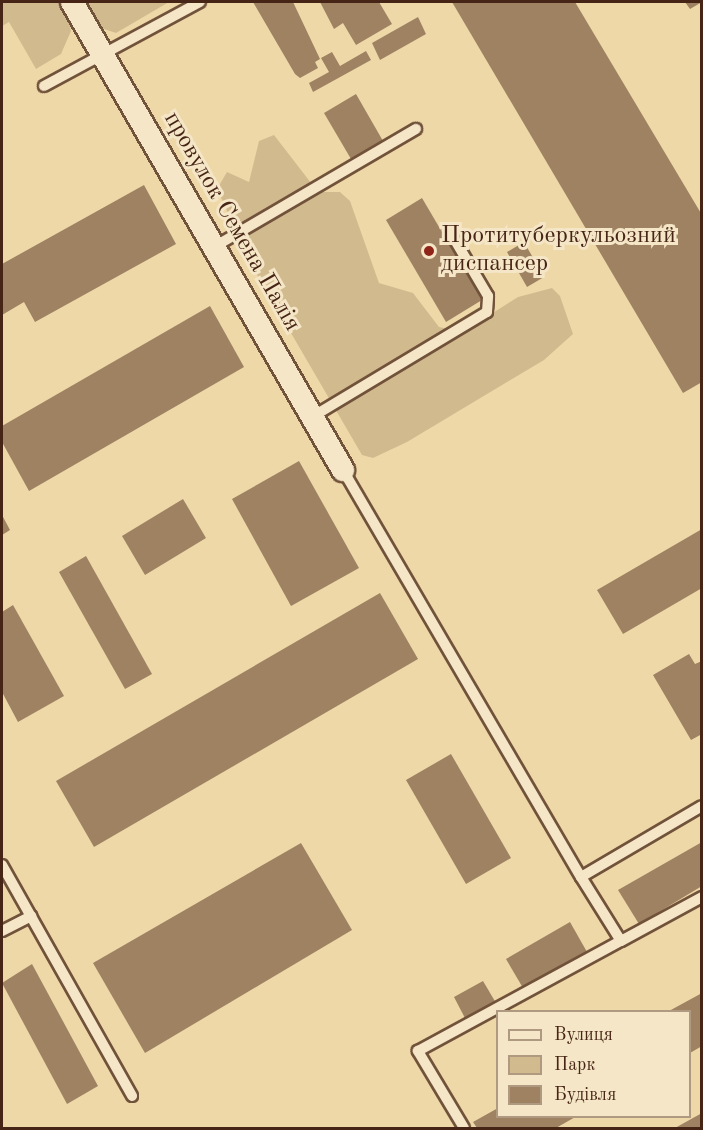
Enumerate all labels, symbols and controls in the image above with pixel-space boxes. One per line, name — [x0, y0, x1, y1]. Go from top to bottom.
street label: провулок Семена Палія — [156, 107, 306, 337]
place label: Протитуберкульозний диспансер — [441, 223, 676, 279]
marker: Протитуберкульозний диспансер — [422, 244, 436, 258]
legend — [496, 1010, 691, 1118]
text: Вулиця — [554, 1026, 613, 1044]
text: Парк — [554, 1056, 595, 1074]
text: Будівля — [554, 1086, 616, 1104]

